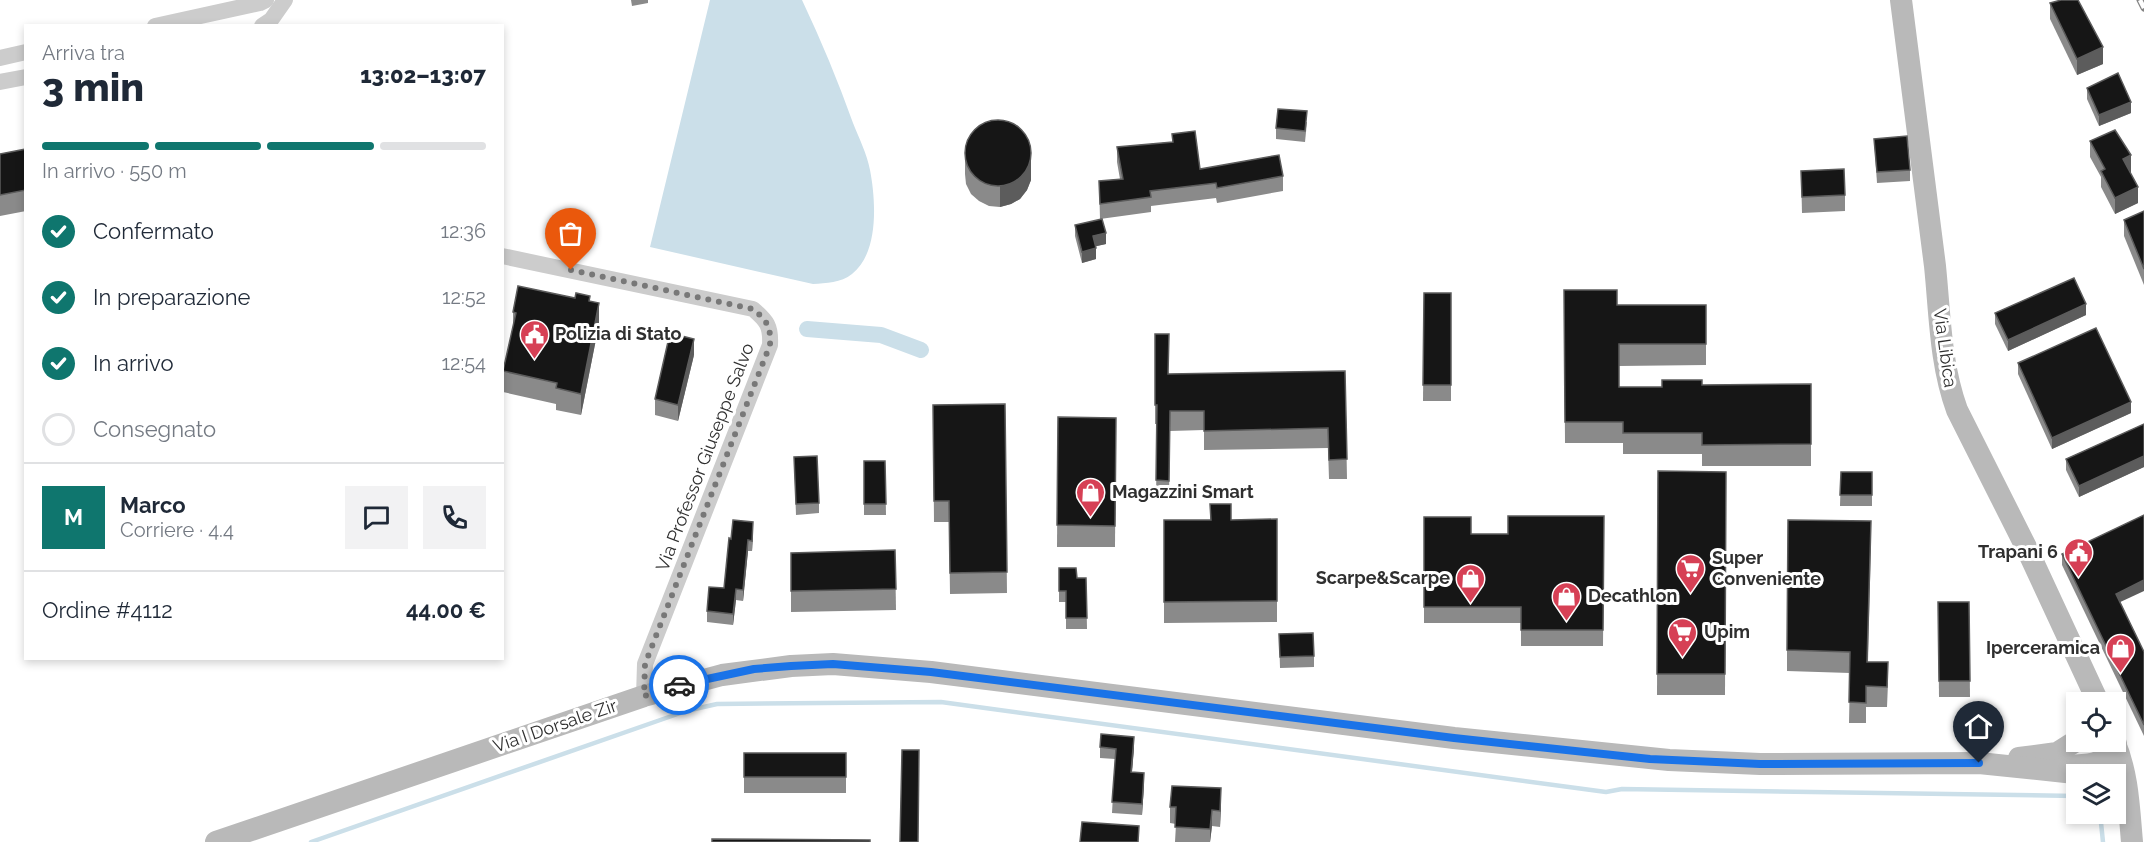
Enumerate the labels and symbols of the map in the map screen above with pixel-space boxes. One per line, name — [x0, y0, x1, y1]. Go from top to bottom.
pin — [545, 208, 596, 270]
street label: Via Libica — [1930, 307, 1961, 389]
public building icon: Polizia di Stato — [518, 318, 550, 360]
place label: Polizia di Stato — [555, 323, 682, 344]
street label: Via Professor Giuseppe Salvo — [651, 340, 758, 574]
shop icon: Magazzini Smart — [1075, 476, 1107, 518]
place label: Magazzini Smart — [1112, 481, 1254, 502]
public building icon: Trapani 6 — [2063, 536, 2095, 578]
place label: Trapani 6 — [1978, 541, 2058, 562]
place label: Super Conveniente — [1712, 547, 1821, 589]
supermarket icon: Super Conveniente — [1675, 552, 1707, 594]
shop icon: Scarpe&Scarpe — [1455, 562, 1487, 604]
place label: Scarpe&Scarpe — [1316, 567, 1450, 588]
shop icon: Decathlon — [1551, 580, 1583, 622]
place label: Decathlon — [1588, 585, 1677, 606]
supermarket icon: Upim — [1667, 616, 1699, 658]
place label: Upim — [1704, 621, 1750, 642]
shop icon: Iperceramica — [2105, 632, 2137, 674]
place label: Iperceramica — [1986, 637, 2100, 658]
courier — [649, 655, 709, 715]
street label: Via I Dorsale Zir — [490, 694, 620, 757]
pin — [1953, 701, 2004, 763]

